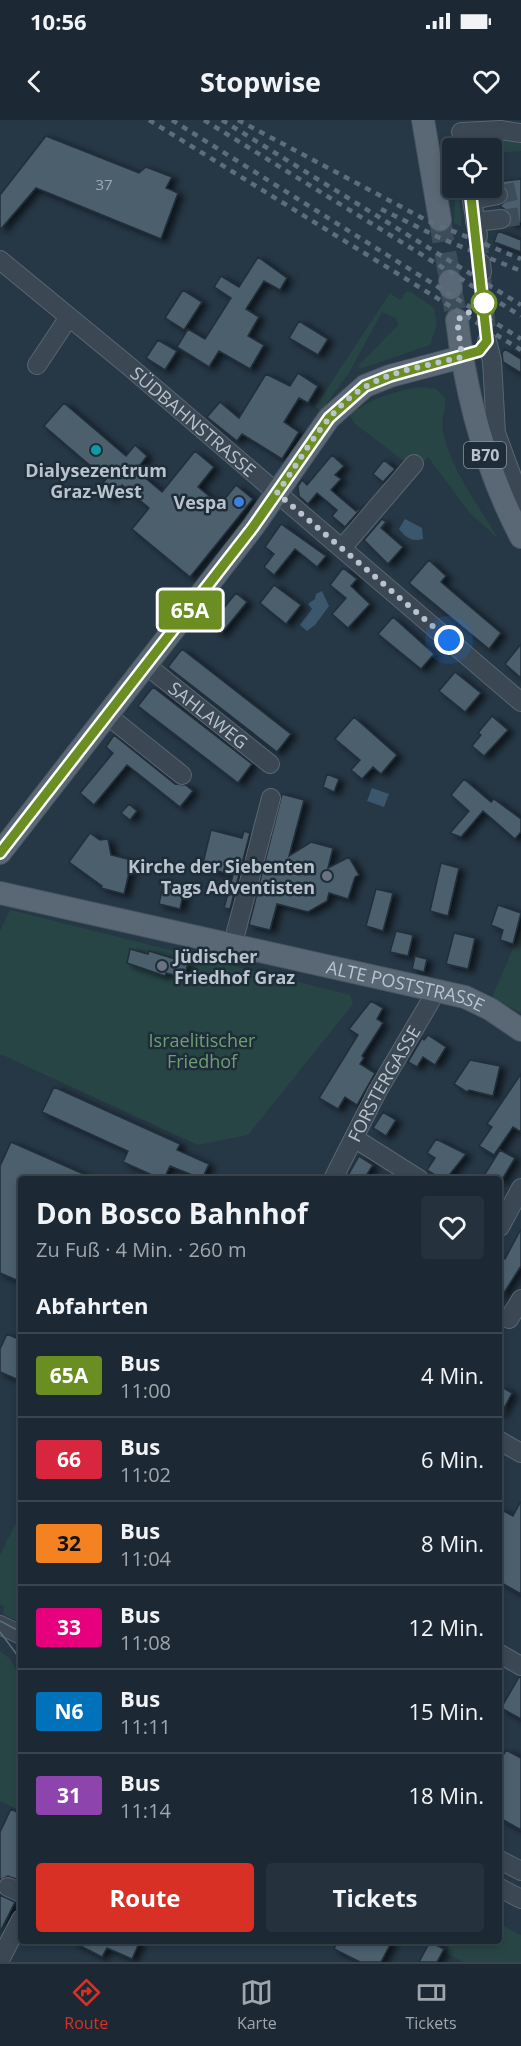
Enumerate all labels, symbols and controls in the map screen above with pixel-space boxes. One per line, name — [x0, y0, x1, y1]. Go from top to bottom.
text: 10:56 — [30, 6, 87, 36]
text: Stopwise — [200, 63, 321, 100]
icon: back — [18, 65, 51, 98]
icon: heart — [470, 65, 503, 98]
map controls — [442, 138, 502, 198]
button: locate — [442, 138, 502, 198]
house number: 37 — [95, 174, 113, 194]
unlabelled marker — [471, 290, 497, 316]
street label: SÜDBAHNSTRASSE — [126, 361, 261, 482]
road number: B70 — [464, 442, 506, 468]
marker: Dialysezentrum Graz-West — [89, 443, 103, 457]
place label: Dialysezentrum Graz-West — [25, 458, 167, 503]
place label: Vespa — [173, 490, 227, 514]
marker: Vespa — [232, 495, 246, 509]
line badge: 65A — [156, 590, 225, 630]
text: 65A — [171, 596, 209, 624]
your location — [434, 625, 464, 655]
street label: SAHLAWEG — [164, 676, 253, 754]
place label: Kirche der Siebenten Tags Adventisten — [128, 854, 315, 899]
marker: Kirche der Siebenten Tags Adventisten — [320, 869, 334, 883]
place label: Jüdischer Friedhof Graz — [172, 944, 295, 989]
street label: ALTE POSTSTRASSE — [324, 954, 489, 1017]
marker: Jüdischer Friedhof Graz — [155, 959, 169, 973]
street label: FORSTERGASSE — [342, 1021, 426, 1146]
park label: Israelitischer Friedhof — [149, 1028, 256, 1073]
text: Don Bosco Bahnhof — [36, 1194, 308, 1232]
button: heart — [421, 1196, 484, 1259]
text: Zu Fuß · 4 Min. · 260 m — [36, 1236, 246, 1263]
text: Abfahrten — [36, 1290, 148, 1320]
text: Bus — [120, 1347, 160, 1377]
text: 4 Min. — [421, 1360, 484, 1390]
text: 65A — [50, 1361, 88, 1389]
text: 11:00 — [120, 1377, 171, 1404]
text: Bus — [120, 1431, 160, 1461]
text: 6 Min. — [421, 1444, 484, 1474]
text: 66 — [57, 1445, 81, 1473]
text: 11:02 — [120, 1461, 171, 1488]
text: Bus — [120, 1515, 160, 1545]
text: 8 Min. — [421, 1528, 484, 1558]
text: 32 — [57, 1529, 81, 1557]
text: 11:04 — [120, 1545, 171, 1572]
text: Bus — [120, 1599, 160, 1629]
text: 12 Min. — [409, 1612, 484, 1642]
text: 33 — [57, 1613, 81, 1641]
text: 11:08 — [120, 1629, 171, 1656]
text: Bus — [120, 1683, 160, 1713]
text: 15 Min. — [409, 1696, 484, 1726]
text: N6 — [54, 1697, 84, 1725]
text: 11:11 — [120, 1713, 171, 1740]
text: Bus — [120, 1767, 160, 1797]
text: 18 Min. — [409, 1780, 484, 1810]
text: 31 — [57, 1781, 81, 1809]
text: 11:14 — [120, 1797, 171, 1824]
button: Route — [36, 1863, 254, 1932]
button: Tickets — [266, 1863, 484, 1932]
tab: Route — [64, 1976, 108, 2034]
tab: Karte — [237, 1976, 277, 2034]
tab: Tickets — [405, 1976, 457, 2034]

